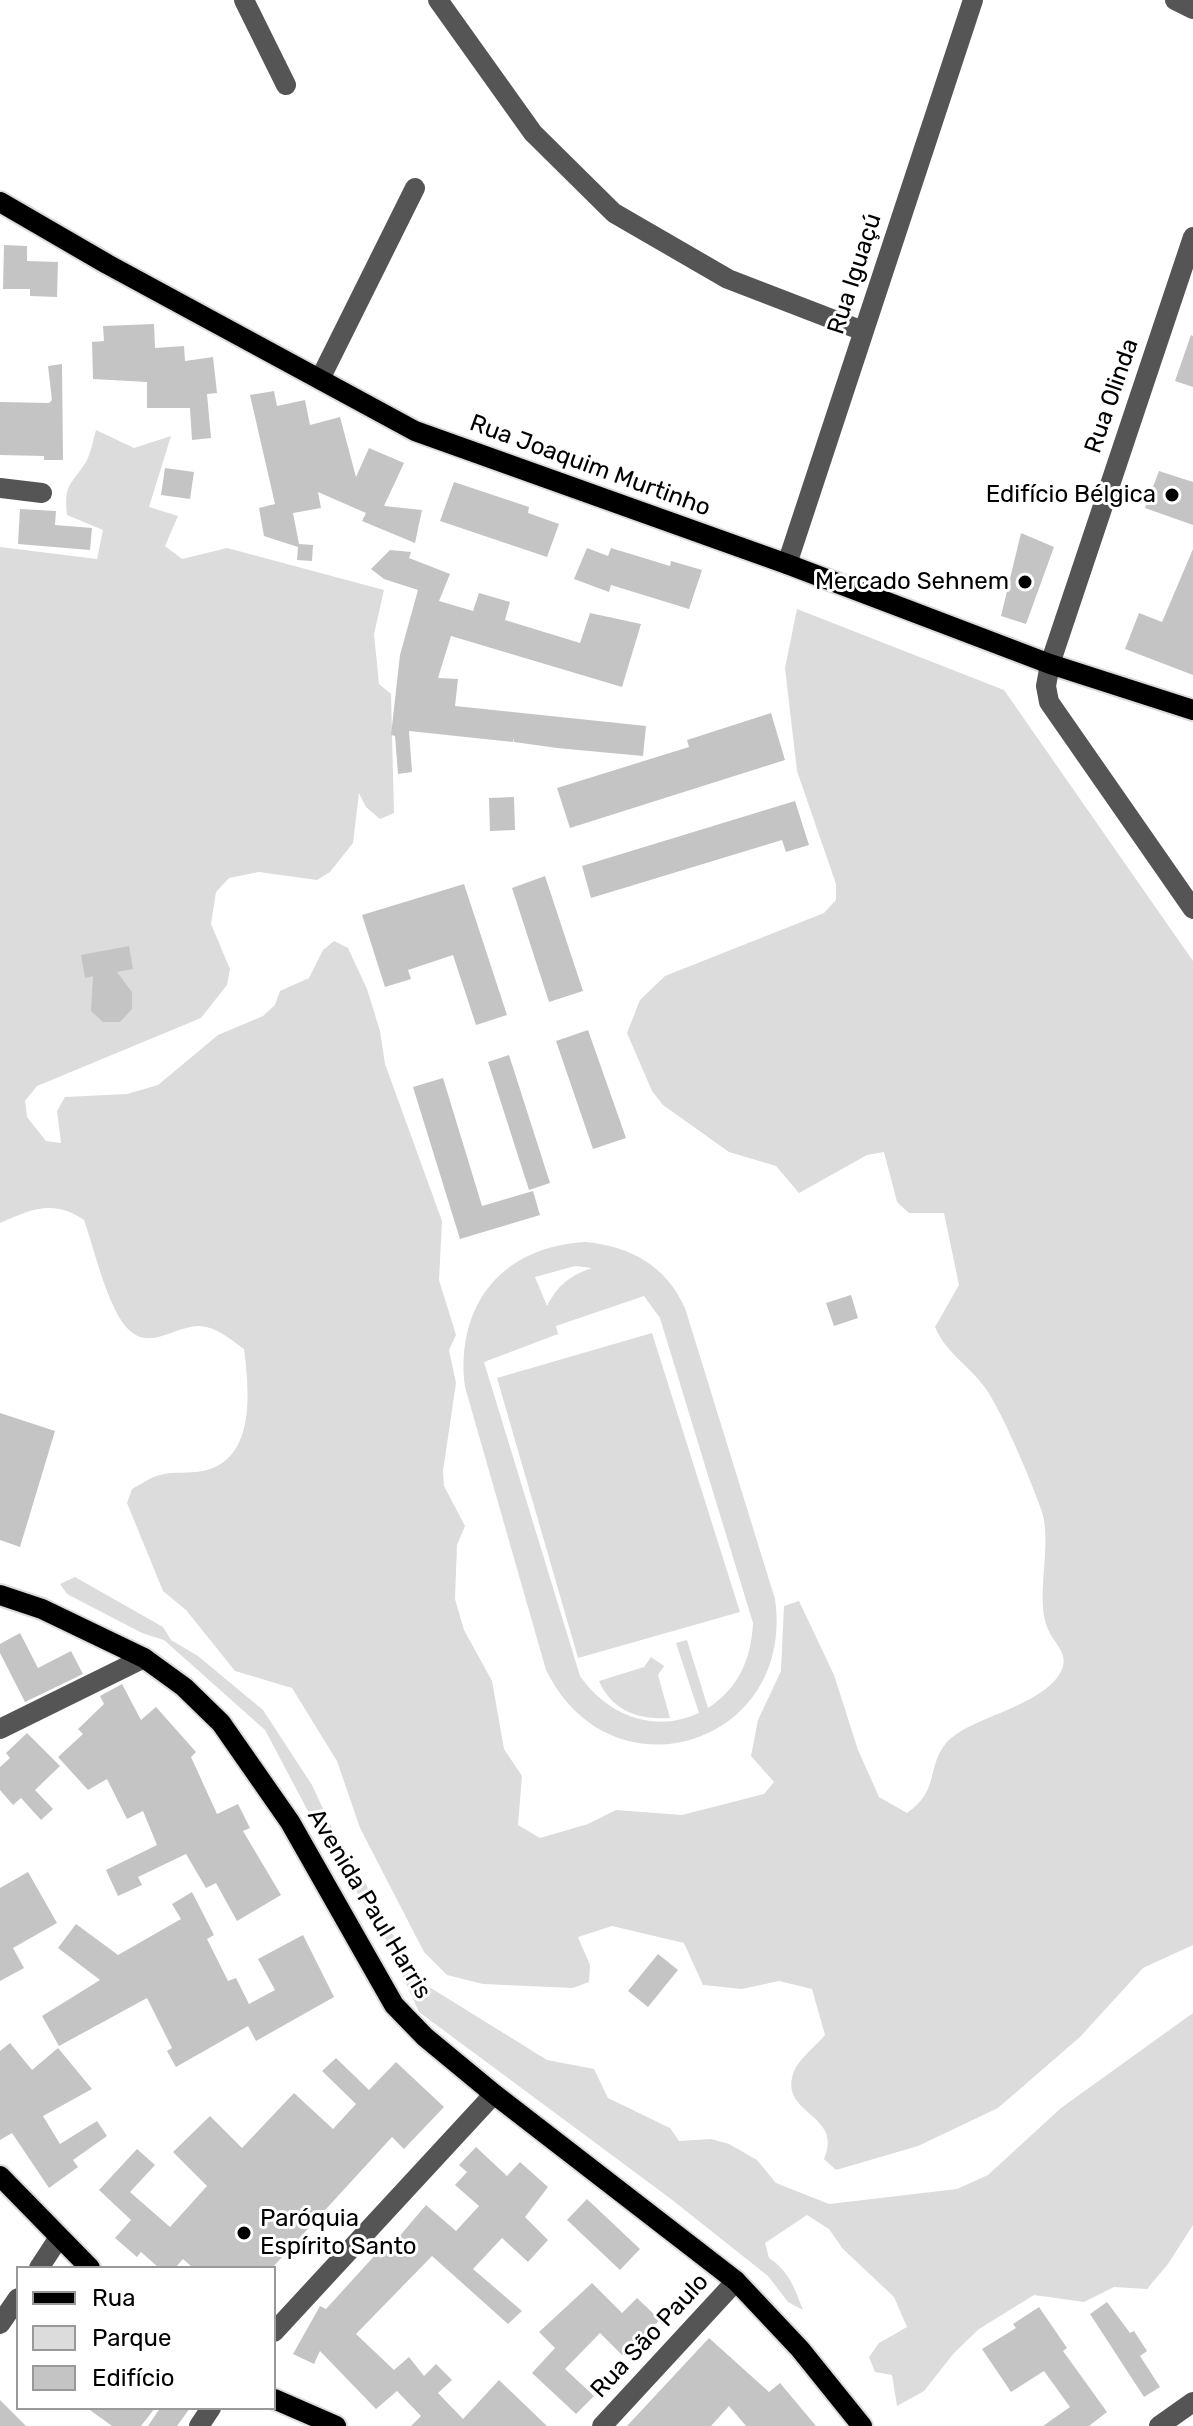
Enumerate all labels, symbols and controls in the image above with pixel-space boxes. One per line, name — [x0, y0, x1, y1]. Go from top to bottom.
street label: Rua Iguaçú — [822, 210, 888, 338]
street label: Rua Olinda — [1079, 335, 1145, 457]
street label: Rua Joaquim Murtinho — [466, 409, 714, 523]
place label: Edifício Bélgica — [986, 481, 1156, 509]
marker: Edifício Bélgica — [1163, 486, 1181, 504]
place label: Mercado Sehnem — [815, 568, 1009, 596]
marker: Mercado Sehnem — [1016, 573, 1034, 591]
street label: Avenida Paul Harris — [301, 1804, 437, 2004]
place label: Paróquia Espírito Santo — [260, 2205, 417, 2261]
marker: Paróquia Espírito Santo — [235, 2224, 253, 2242]
legend — [16, 2266, 276, 2410]
street label: Rua São Paulo — [585, 2268, 715, 2404]
text: Rua — [92, 2284, 135, 2312]
text: Parque — [92, 2324, 171, 2352]
text: Edifício — [92, 2364, 175, 2392]

